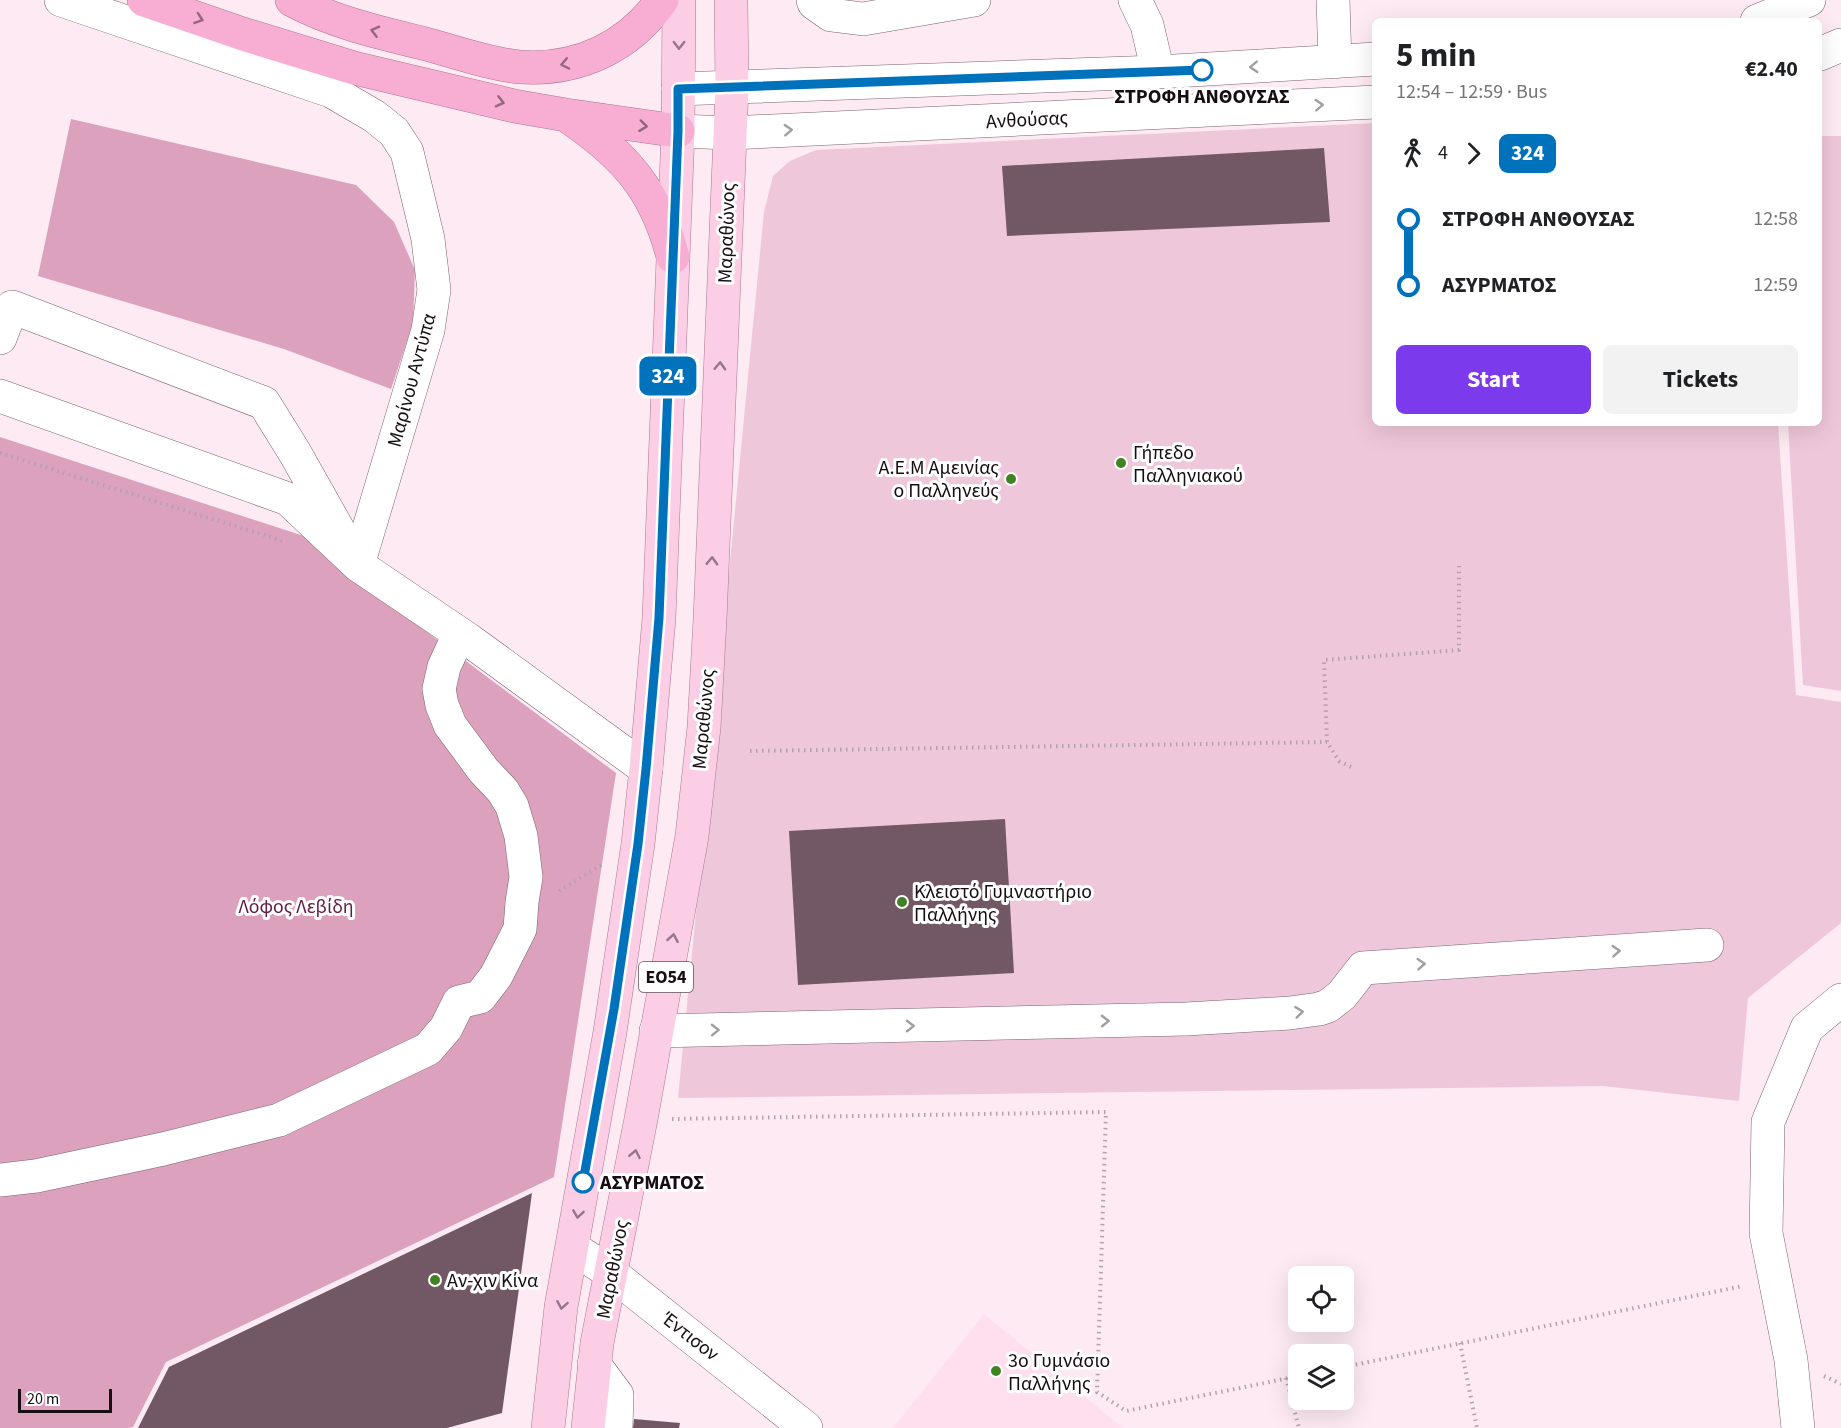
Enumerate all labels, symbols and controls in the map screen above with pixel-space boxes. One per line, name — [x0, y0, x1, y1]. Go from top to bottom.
one-way arrow — [193, 12, 204, 24]
one-way arrow — [370, 26, 380, 39]
text: 5 min — [1396, 32, 1476, 79]
one-way arrow — [673, 40, 685, 49]
text: €2.40 — [1745, 53, 1798, 85]
one-way arrow — [560, 56, 570, 69]
marker: ΣΤΡΟΦΗ ΑΝΘΟΥΣΑΣ — [1191, 59, 1213, 81]
one-way arrow — [1250, 60, 1259, 73]
text: 12:54 – 12:59 · Bus — [1396, 78, 1547, 106]
place label: ΣΤΡΟΦΗ ΑΝΘΟΥΣΑΣ — [1114, 83, 1290, 111]
one-way arrow — [495, 95, 505, 108]
one-way arrow — [1314, 98, 1323, 111]
street label: Ανθούσας — [985, 104, 1069, 136]
one-way arrow — [638, 119, 648, 132]
one-way arrow — [784, 124, 793, 137]
icon: walk — [1396, 137, 1429, 170]
icon: forward — [1457, 137, 1490, 170]
text: 324 — [1511, 138, 1544, 168]
text: 4 — [1438, 139, 1448, 167]
street label: Μαραθώνος — [711, 182, 743, 284]
text: ΣΤΡΟΦΗ ΑΝΘΟΥΣΑΣ — [1442, 203, 1635, 235]
text: 12:58 — [1753, 205, 1798, 233]
text: ΑΣΥΡΜΑΤΟΣ — [1442, 269, 1557, 301]
text: 12:59 — [1753, 271, 1798, 299]
street label: Μαρίνου Αντύπα — [381, 310, 443, 450]
button: Start — [1396, 345, 1591, 414]
button: Tickets — [1603, 345, 1798, 414]
line badge: 324 — [634, 356, 702, 395]
text: 324 — [651, 361, 685, 391]
one-way arrow — [714, 361, 727, 370]
place label: Γήπεδο Παλληνιακού — [1133, 439, 1243, 490]
place label: Α.Ε.Μ Αμεινίας ο Παλληνεύς — [879, 454, 999, 505]
marker: Γήπεδο Παλληνιακού — [1114, 456, 1128, 470]
marker: Α.Ε.Μ Αμεινίας ο Παλληνεύς — [1004, 472, 1018, 486]
one-way arrow — [706, 556, 719, 565]
street label: Μαραθώνος — [686, 667, 722, 770]
place label: Κλειστό Γυμναστήριο Παλλήνης — [914, 878, 1092, 929]
park label: Λόφος Λεβίδη — [238, 893, 354, 921]
marker: Κλειστό Γυμναστήριο Παλλήνης — [895, 895, 909, 909]
one-way arrow — [666, 933, 679, 943]
one-way arrow — [1611, 945, 1620, 958]
one-way arrow — [1416, 958, 1425, 971]
road number: ΕΟ54 — [639, 962, 693, 992]
one-way arrow — [1295, 1007, 1304, 1019]
one-way arrow — [1100, 1015, 1109, 1027]
one-way arrow — [905, 1019, 914, 1032]
one-way arrow — [710, 1024, 719, 1036]
one-way arrow — [628, 1149, 641, 1159]
place label: ΑΣΥΡΜΑΤΟΣ — [599, 1169, 704, 1197]
marker: ΑΣΥΡΜΑΤΟΣ — [572, 1171, 594, 1193]
one-way arrow — [573, 1210, 585, 1219]
street label: Μαραθώνος — [590, 1217, 636, 1321]
map controls — [1288, 1266, 1354, 1410]
button: locate — [1288, 1266, 1354, 1332]
place label: Αν-χιν Κίνα — [447, 1267, 538, 1295]
marker: Αν-χιν Κίνα — [428, 1273, 442, 1287]
one-way arrow — [556, 1300, 569, 1310]
street label: Έντισον — [655, 1305, 725, 1368]
button: layers — [1288, 1344, 1354, 1410]
place label: 3ο Γυμνάσιο Παλλήνης — [1008, 1347, 1110, 1398]
marker: 3ο Γυμνάσιο Παλλήνης — [989, 1364, 1003, 1378]
scale bar — [18, 1386, 112, 1414]
text: 20 m — [27, 1388, 59, 1410]

